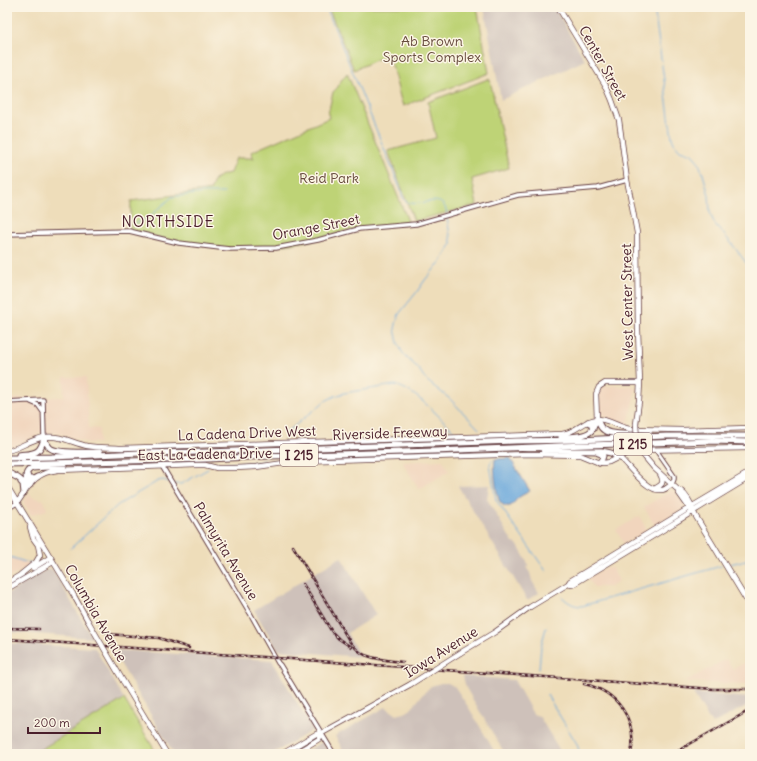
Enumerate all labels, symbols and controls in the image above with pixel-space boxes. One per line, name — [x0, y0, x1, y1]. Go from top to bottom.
street label: Center Street — [575, 22, 631, 104]
park label: Ab Brown Sports Complex — [383, 32, 481, 66]
park label: Reid Park — [299, 169, 359, 187]
street label: Orange Street — [271, 210, 361, 244]
district label: NORTHSIDE — [121, 212, 215, 231]
street label: West Center Street — [617, 243, 637, 361]
street label: La Cadena Drive West — [178, 422, 317, 444]
street label: Riverside Freeway — [332, 422, 448, 444]
road number: I 215 — [614, 433, 652, 455]
street label: East La Cadena Drive — [138, 444, 272, 464]
road number: I 215 — [280, 444, 318, 466]
street label: Palmyrita Avenue — [190, 499, 262, 603]
street label: Columbia Avenue — [61, 561, 131, 665]
street label: Iowa Avenue — [401, 622, 481, 682]
scale bar — [28, 709, 100, 735]
text: 200 m — [34, 715, 70, 730]

